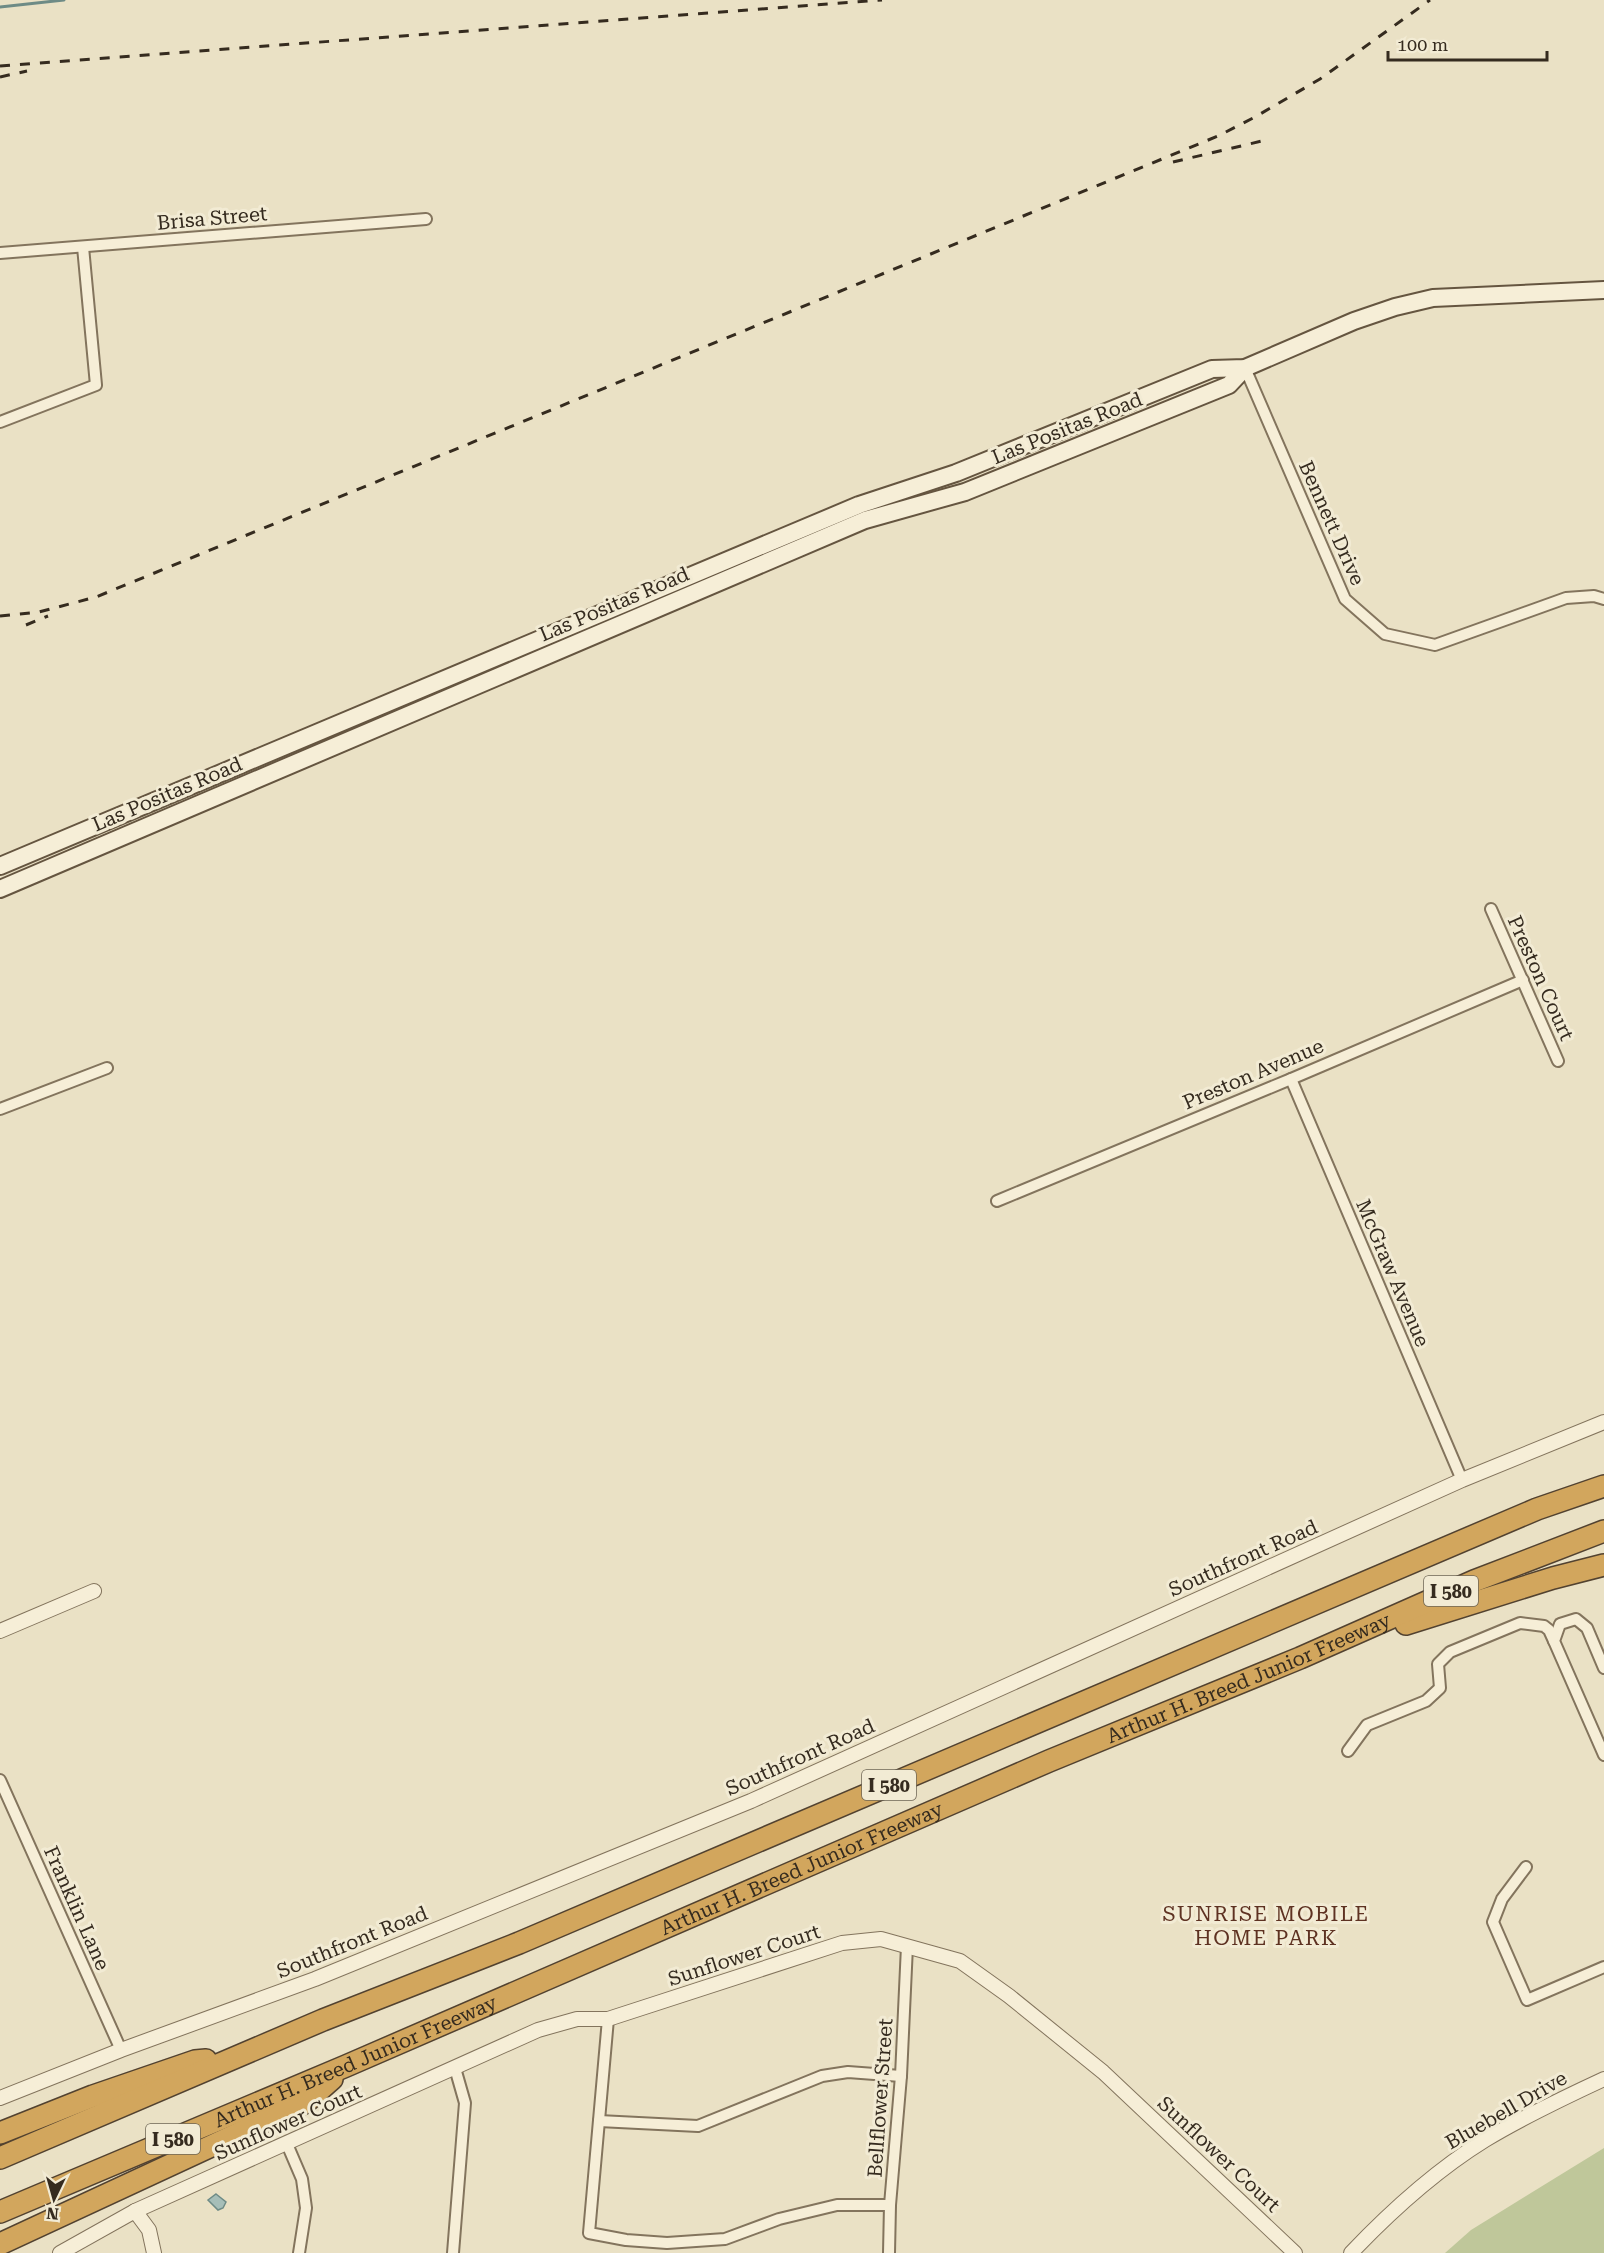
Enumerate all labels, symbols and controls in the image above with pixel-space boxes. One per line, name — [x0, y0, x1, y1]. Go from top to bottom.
scale bar — [1388, 24, 1547, 62]
text: 100 m — [1397, 34, 1448, 55]
street label: Brisa Street — [156, 201, 269, 235]
street label: Las Positas Road — [988, 387, 1146, 469]
street label: Bennett Drive — [1294, 457, 1370, 589]
street label: Las Positas Road — [535, 562, 693, 646]
street label: Las Positas Road — [88, 752, 246, 836]
street label: Preston Court — [1503, 912, 1579, 1045]
street label: Preston Avenue — [1179, 1034, 1327, 1114]
street label: McGraw Avenue — [1351, 1196, 1435, 1350]
street label: Southfront Road — [1165, 1514, 1321, 1602]
road number: I 580 — [1424, 1576, 1478, 1606]
street label: Arthur H. Breed Junior Freeway — [1103, 1607, 1394, 1748]
street label: Southfront Road — [722, 1713, 878, 1801]
road number: I 580 — [862, 1770, 916, 1800]
street label: Arthur H. Breed Junior Freeway — [657, 1797, 946, 1940]
street label: Franklin Lane — [39, 1842, 115, 1974]
street label: Southfront Road — [273, 1901, 431, 1983]
district label: SUNRISE MOBILE HOME PARK — [1163, 1902, 1369, 1950]
street label: Sunflower Court — [665, 1919, 824, 1991]
street label: Arthur H. Breed Junior Freeway — [210, 1990, 501, 2132]
street label: Bellflower Street — [862, 2017, 898, 2178]
street label: Bluebell Drive — [1441, 2066, 1571, 2154]
street label: Sunflower Court — [211, 2079, 366, 2165]
street label: Sunflower Court — [1153, 2091, 1286, 2217]
road number: I 580 — [146, 2124, 200, 2154]
north arrow — [24, 2169, 84, 2229]
text: N — [46, 2203, 60, 2223]

